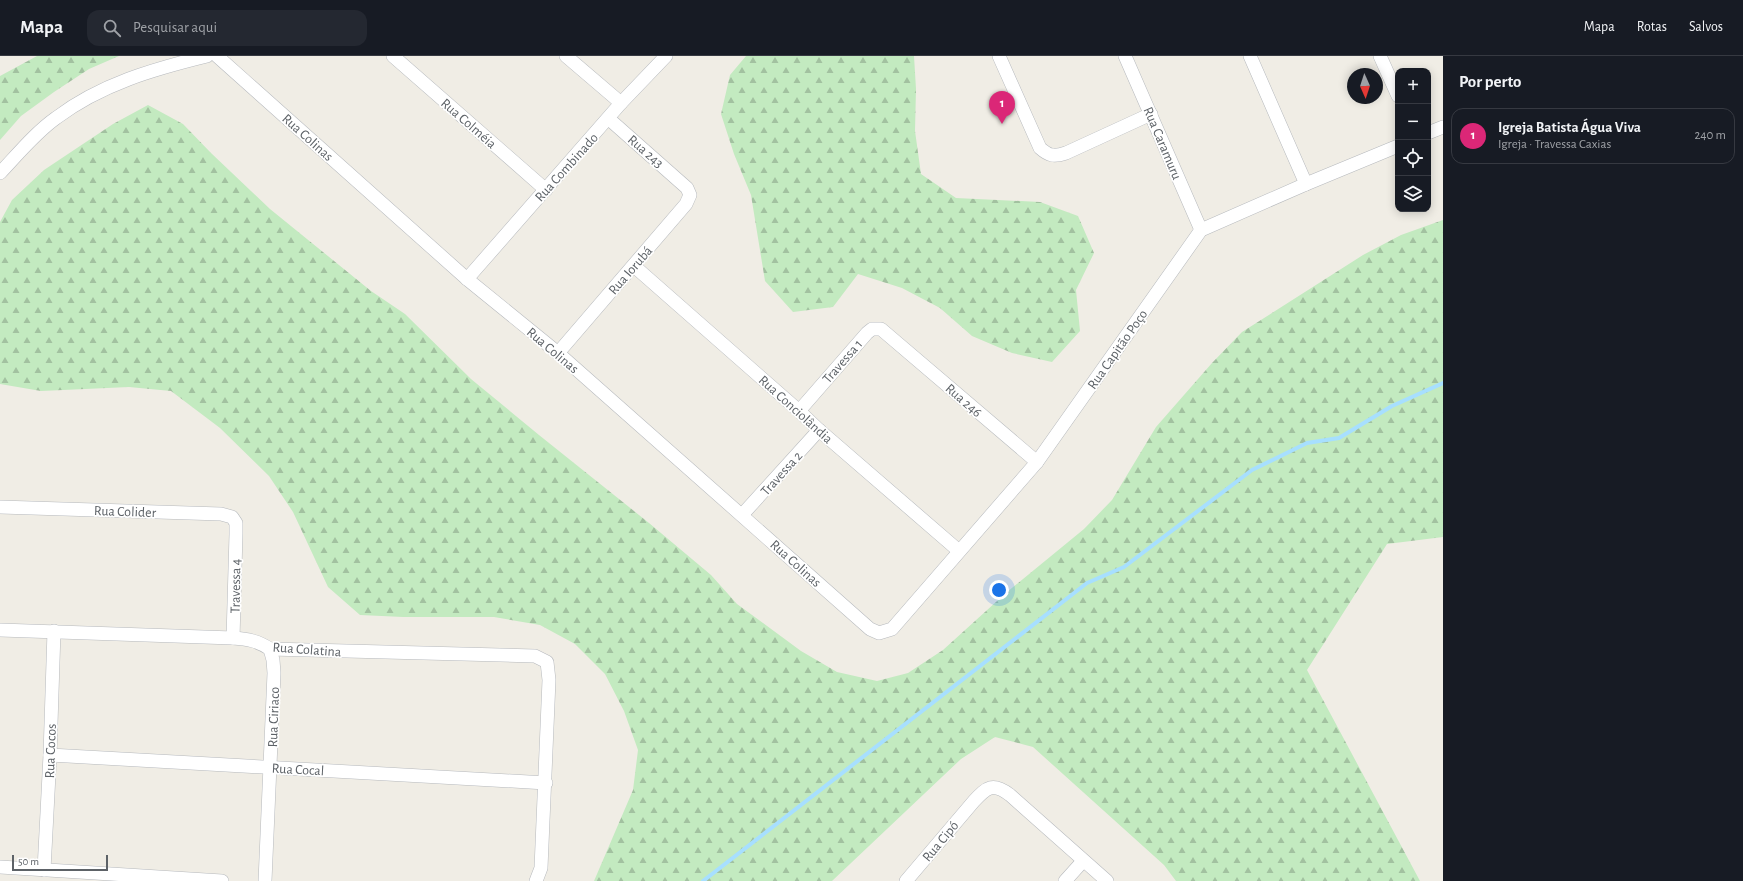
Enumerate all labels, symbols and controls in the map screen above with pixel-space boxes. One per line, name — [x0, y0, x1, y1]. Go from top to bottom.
search box — [87, 10, 367, 46]
icon: search — [101, 17, 123, 39]
text: Mapa — [20, 18, 63, 37]
text: Pesquisar aqui — [133, 20, 217, 35]
text: Mapa — [1584, 20, 1615, 34]
text: Rotas — [1637, 20, 1667, 34]
text: Salvos — [1689, 20, 1723, 34]
north arrow — [1347, 68, 1383, 104]
map controls — [1395, 68, 1431, 212]
button: + — [1395, 68, 1431, 104]
text: Por perto — [1459, 73, 1522, 90]
pin: 1 — [989, 91, 1015, 124]
street label: Rua Colméia — [438, 96, 499, 152]
button: − — [1395, 104, 1431, 140]
street label: Rua Caramuru — [1140, 105, 1184, 182]
street label: Rua Colinas — [279, 111, 335, 164]
text: Igreja Batista Água Viva — [1498, 120, 1641, 135]
text: 1 — [1471, 129, 1475, 142]
text: 240 m — [1694, 129, 1726, 142]
street label: Rua Combinado — [533, 131, 601, 205]
street label: Rua 243 — [625, 133, 666, 171]
text: Igreja · Travessa Caxias — [1498, 138, 1611, 151]
button: locate — [1395, 140, 1431, 176]
button: layers — [1395, 176, 1431, 212]
street label: Rua Iorubá — [606, 243, 656, 297]
street label: Rua Capitão Poço — [1085, 307, 1150, 392]
street label: Rua Colinas — [524, 325, 581, 376]
street label: Travessa 1 — [820, 337, 865, 386]
street label: Rua Conciolândia — [756, 373, 835, 447]
street label: Rua 246 — [942, 381, 984, 420]
street label: Travessa 2 — [758, 449, 805, 499]
street label: Rua Colider — [94, 504, 157, 520]
street label: Rua Colinas — [767, 537, 823, 590]
street label: Travessa 4 — [229, 558, 243, 613]
your location — [989, 580, 1009, 600]
street label: Rua Colatina — [272, 641, 342, 659]
street label: Rua Ciriaco — [266, 686, 282, 748]
street label: Rua Cocos — [43, 723, 59, 779]
street label: Rua Cocal — [271, 762, 325, 778]
street label: Rua Cipó — [920, 819, 962, 865]
scale bar — [12, 853, 108, 872]
text: 50 m — [18, 856, 39, 867]

